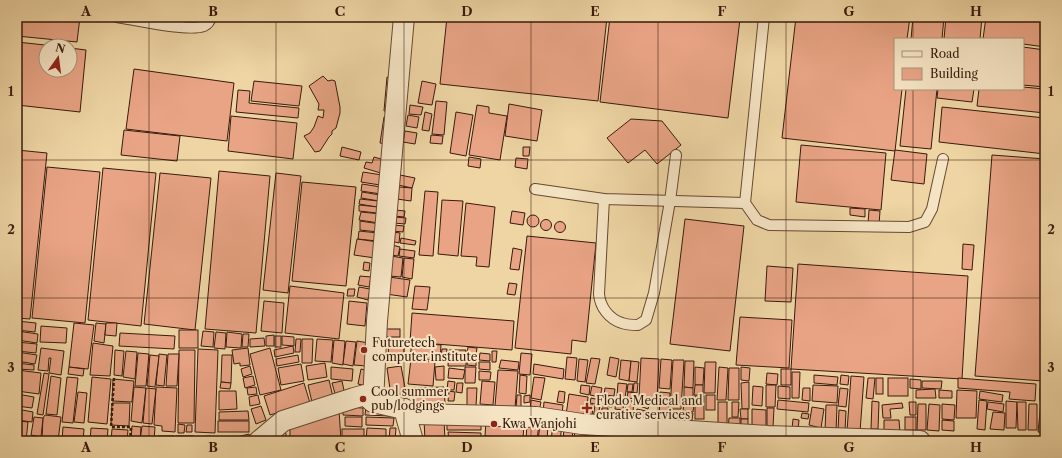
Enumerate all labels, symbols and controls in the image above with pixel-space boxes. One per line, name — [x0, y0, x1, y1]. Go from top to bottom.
text: A — [80, 3, 92, 19]
text: B — [208, 3, 218, 19]
text: C — [335, 3, 345, 19]
text: D — [461, 3, 473, 19]
text: E — [590, 3, 600, 19]
text: F — [718, 3, 727, 19]
text: G — [843, 3, 855, 19]
text: H — [970, 3, 982, 19]
north arrow — [38, 38, 78, 78]
legend — [894, 38, 1024, 90]
text: N — [54, 40, 67, 56]
text: Road — [930, 46, 960, 61]
text: Building — [930, 66, 978, 81]
text: 1 — [8, 83, 14, 99]
text: 1 — [1048, 83, 1054, 99]
text: 2 — [7, 221, 15, 237]
text: 2 — [1047, 221, 1055, 237]
place label: Futuretech computer institute — [372, 335, 478, 364]
marker: Futuretech computer institute — [359, 345, 369, 355]
text: 3 — [7, 359, 15, 375]
text: 3 — [1047, 359, 1055, 375]
place label: Cool summer pub/lodgings — [371, 384, 448, 413]
place label: Flodo Medical and curative services — [596, 393, 703, 422]
marker: Cool summer pub/lodgings — [358, 394, 368, 404]
marker: Flodo Medical and curative services — [581, 402, 593, 414]
place label: Kwa Wanjohi — [502, 416, 577, 431]
marker: Kwa Wanjohi — [489, 419, 499, 429]
text: A — [80, 439, 92, 455]
text: B — [208, 439, 218, 455]
text: C — [335, 439, 345, 455]
text: D — [461, 439, 473, 455]
text: E — [590, 439, 600, 455]
text: F — [718, 439, 727, 455]
text: G — [843, 439, 855, 455]
text: H — [970, 439, 982, 455]

